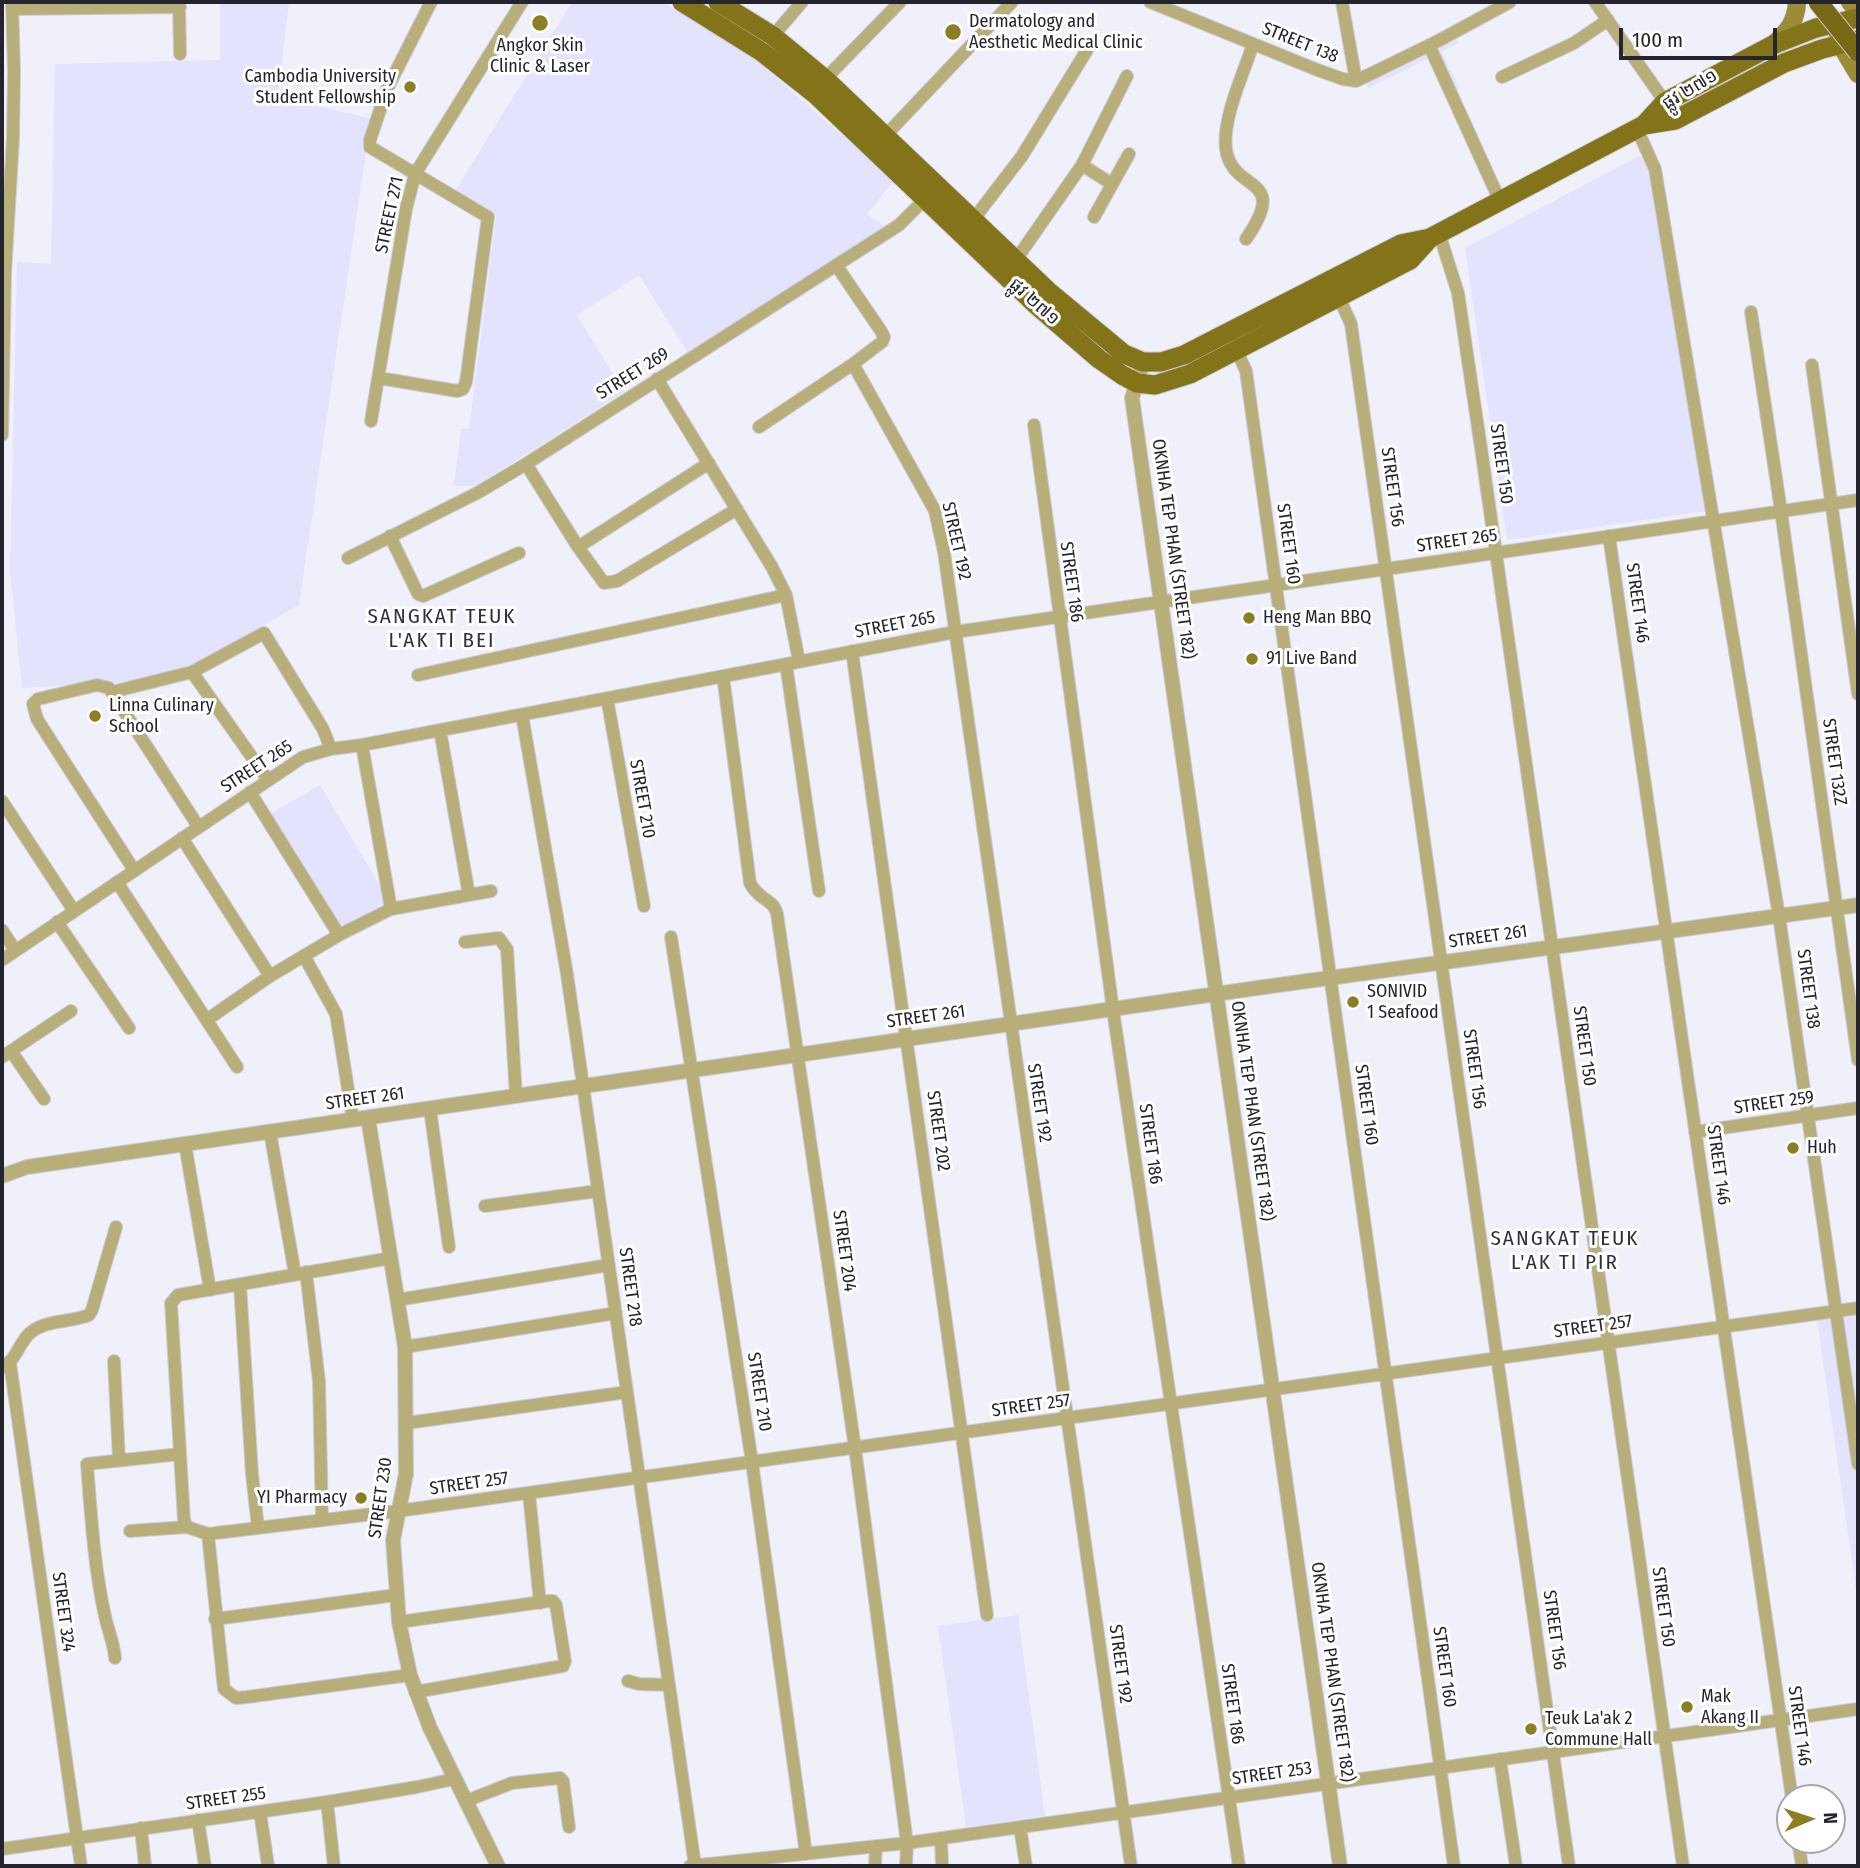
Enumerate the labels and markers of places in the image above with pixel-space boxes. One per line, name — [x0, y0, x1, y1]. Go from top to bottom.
place label: Dermatology and Aesthetic Medical Clinic — [969, 11, 1143, 54]
marker: Angkor Skin Clinic & Laser — [530, 13, 550, 33]
marker: Dermatology and Aesthetic Medical Clinic — [943, 22, 963, 42]
place label: Angkor Skin Clinic & Laser — [490, 35, 590, 78]
place label: Cambodia University Student Fellowship — [245, 66, 396, 108]
marker: Cambodia University Student Fellowship — [402, 79, 418, 95]
place label: Heng Man BBQ — [1263, 607, 1371, 629]
marker: Heng Man BBQ — [1241, 610, 1257, 626]
place label: 91 Live Band — [1266, 648, 1357, 670]
marker: 91 Live Band — [1244, 651, 1260, 667]
place label: Linna Culinary School — [109, 695, 214, 738]
marker: Linna Culinary School — [87, 708, 103, 724]
place label: SONIVID 1 Seafood — [1367, 981, 1439, 1024]
marker: SONIVID 1 Seafood — [1345, 994, 1361, 1010]
place label: Huh — [1807, 1137, 1837, 1159]
marker: Huh — [1785, 1140, 1801, 1156]
place label: YI Pharmacy — [257, 1487, 347, 1509]
marker: YI Pharmacy — [353, 1490, 369, 1506]
place label: Mak Akang II — [1701, 1686, 1759, 1728]
marker: Mak Akang II — [1679, 1699, 1695, 1715]
place label: Teuk La'ak 2 Commune Hall — [1545, 1708, 1652, 1750]
marker: Teuk La'ak 2 Commune Hall — [1523, 1721, 1539, 1737]

